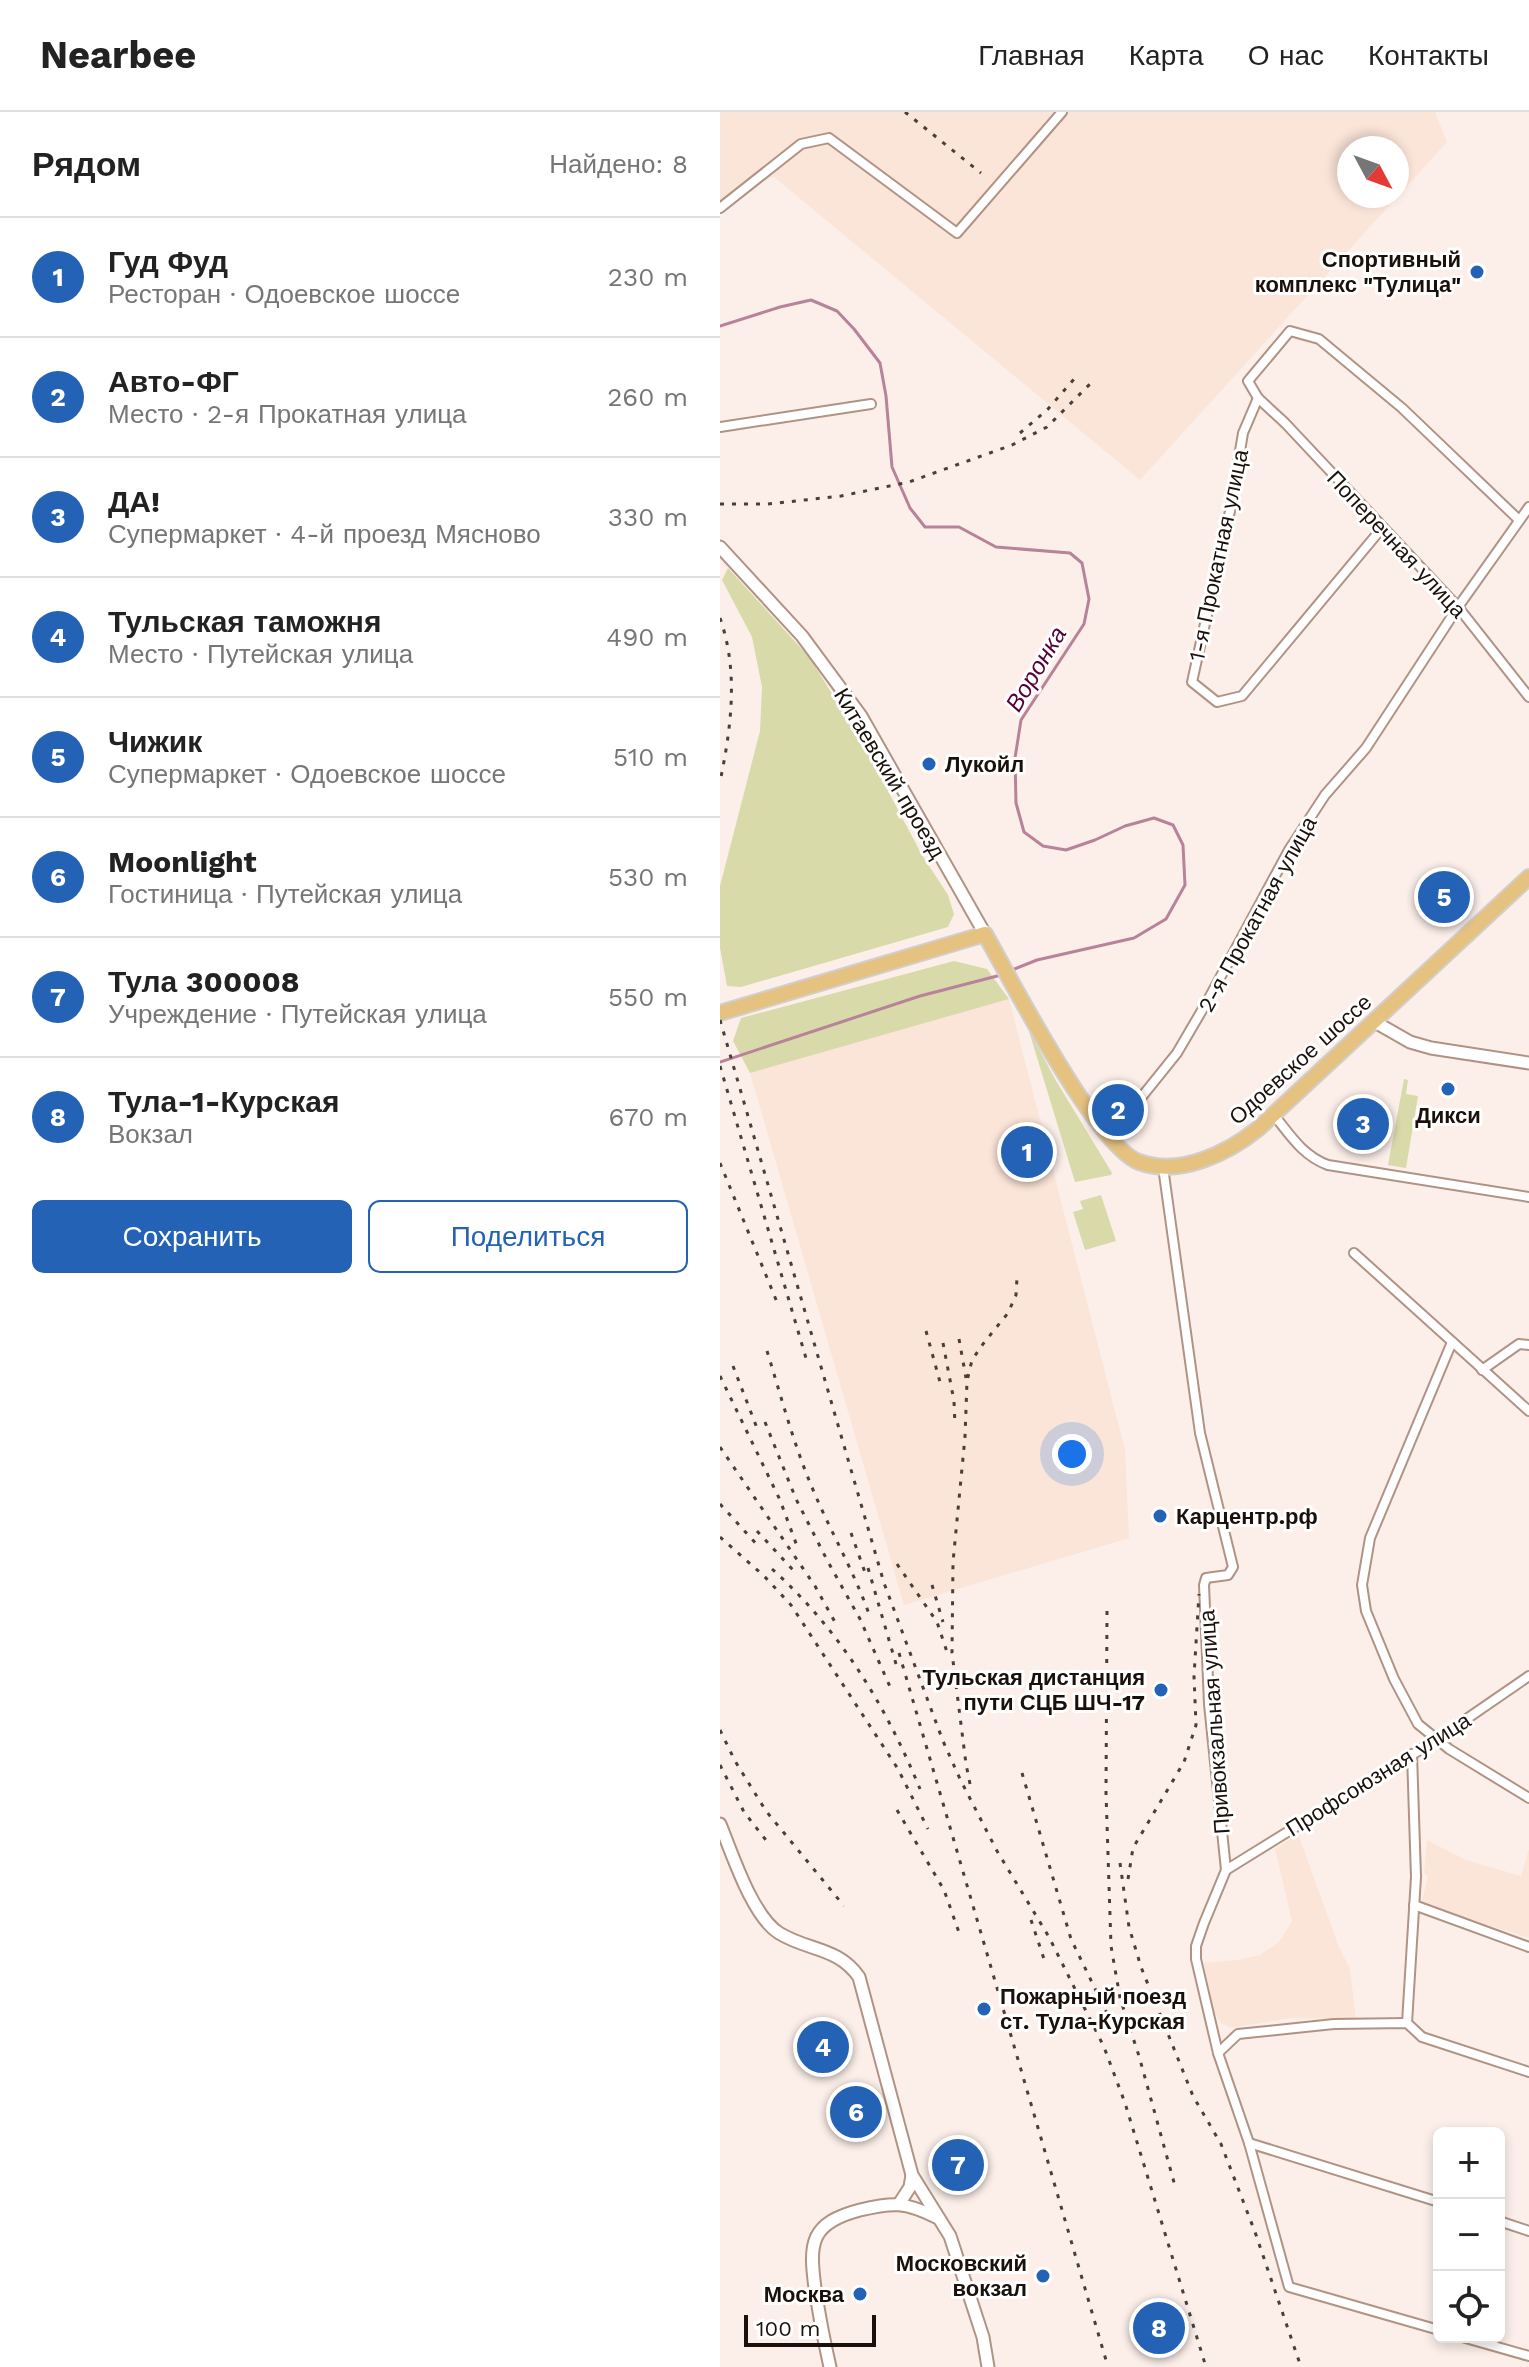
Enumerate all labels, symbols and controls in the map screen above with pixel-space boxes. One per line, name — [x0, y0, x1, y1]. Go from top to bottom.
text: Nearbee — [40, 33, 196, 77]
text: Главная — [978, 39, 1085, 72]
text: Карта — [1129, 39, 1204, 72]
text: О нас — [1248, 39, 1324, 72]
text: Контакты — [1368, 39, 1489, 72]
north arrow — [1337, 136, 1409, 208]
text: Рядом — [32, 144, 141, 184]
text: Найдено: 8 — [549, 149, 688, 179]
text: Гуд Фуд — [108, 244, 228, 279]
place label: Спортивный комплекс "Тулица" — [1255, 247, 1461, 297]
text: 1 — [52, 262, 64, 292]
text: 230 m — [608, 262, 688, 292]
marker: Спортивный комплекс "Тулица" — [1468, 263, 1486, 281]
text: Ресторан · Одоевское шоссе — [108, 279, 460, 309]
text: Авто-ФГ — [108, 364, 239, 399]
text: 2 — [50, 382, 66, 412]
text: 260 m — [607, 382, 688, 412]
text: Место · 2-я Прокатная улица — [108, 399, 467, 429]
street label: 1-я Прокатная улица — [1184, 446, 1253, 663]
street label: Поперечная улица — [1322, 466, 1472, 624]
text: ДА! — [108, 484, 160, 519]
text: 3 — [50, 502, 66, 532]
text: 330 m — [608, 502, 688, 532]
text: Супермаркет · 4-й проезд Мясново — [108, 519, 541, 549]
text: Тульская таможня — [108, 604, 381, 639]
text: 4 — [50, 622, 66, 652]
text: 490 m — [606, 622, 688, 652]
water label: Воронка — [1000, 622, 1072, 716]
text: Место · Путейская улица — [108, 639, 413, 669]
street label: Китаевский проезд — [829, 684, 950, 863]
text: Чижик — [108, 724, 202, 759]
text: 5 — [50, 742, 66, 772]
text: 510 m — [613, 742, 688, 772]
place label: Лукойл — [945, 752, 1024, 777]
marker: Лукойл — [920, 755, 938, 773]
text: Супермаркет · Одоевское шоссе — [108, 759, 506, 789]
street label: 2-я Прокатная улица — [1193, 812, 1322, 1016]
text: Moonlight — [108, 844, 257, 879]
text: 6 — [50, 862, 66, 892]
text: 530 m — [608, 862, 688, 892]
pin: 5 — [1418, 867, 1470, 927]
text: Гостиница · Путейская улица — [108, 879, 462, 909]
text: Тула 300008 — [108, 964, 300, 999]
text: 7 — [50, 982, 66, 1012]
text: 550 m — [608, 982, 688, 1012]
street label: Одоевское шоссе — [1224, 989, 1376, 1130]
text: Учреждение · Путейская улица — [108, 999, 487, 1029]
pin: 2 — [1092, 1080, 1144, 1140]
marker: Дикси — [1439, 1080, 1457, 1098]
text: Тула-1-Курская — [108, 1084, 339, 1119]
pin: 3 — [1337, 1094, 1389, 1154]
text: 8 — [50, 1102, 66, 1132]
text: 670 m — [609, 1102, 688, 1132]
place label: Дикси — [1415, 1103, 1481, 1128]
text: Вокзал — [108, 1119, 193, 1149]
pin: 1 — [1001, 1122, 1053, 1182]
button: Сохранить — [32, 1200, 352, 1273]
button: Поделиться — [368, 1200, 688, 1273]
your location — [1052, 1434, 1092, 1474]
place label: Карцентр.рф — [1176, 1504, 1318, 1529]
marker: Карцентр.рф — [1151, 1507, 1169, 1525]
street label: Привокзальная улица — [1194, 1608, 1235, 1835]
place label: Тульская дистанция пути СЦБ ШЧ-17 — [922, 1665, 1145, 1715]
marker: Тульская дистанция пути СЦБ ШЧ-17 — [1152, 1681, 1170, 1699]
street label: Профсоюзная улица — [1281, 1707, 1476, 1841]
place label: Пожарный поезд ст. Тула-Курская — [1000, 1984, 1186, 2034]
marker: Пожарный поезд ст. Тула-Курская — [975, 2000, 993, 2018]
pin: 4 — [797, 2017, 849, 2077]
pin: 6 — [830, 2082, 882, 2142]
map controls — [1433, 2127, 1505, 2343]
button: + — [1433, 2127, 1505, 2199]
pin: 7 — [932, 2135, 984, 2195]
button: − — [1433, 2199, 1505, 2271]
place label: Московский вокзал — [896, 2251, 1027, 2301]
marker: Московский вокзал — [1034, 2267, 1052, 2285]
button: locate — [1433, 2271, 1505, 2343]
place label: Москва — [764, 2282, 845, 2307]
marker: Москва — [851, 2285, 869, 2303]
pin: 8 — [1133, 2298, 1185, 2358]
scale bar — [744, 2311, 876, 2347]
text: 100 m — [756, 2316, 820, 2341]

